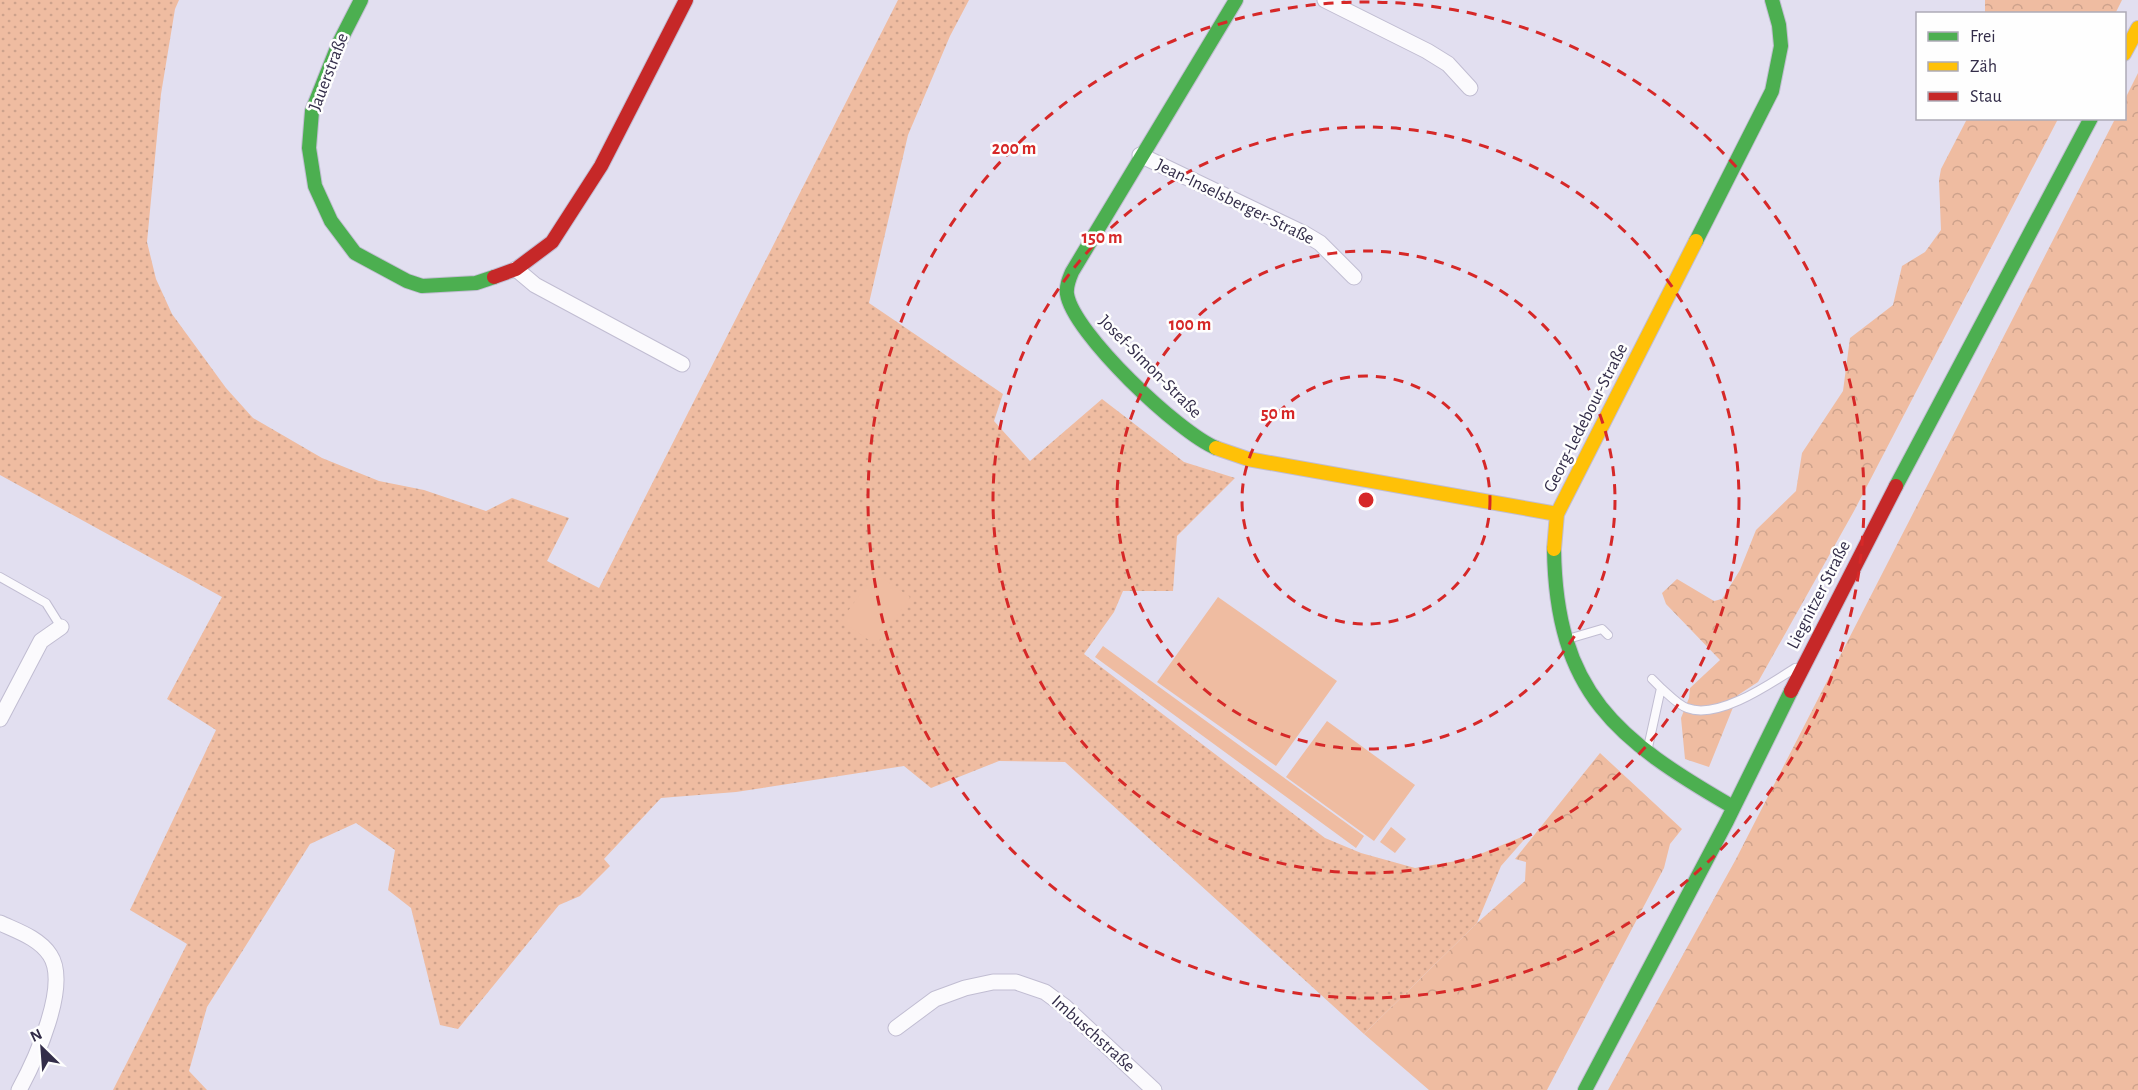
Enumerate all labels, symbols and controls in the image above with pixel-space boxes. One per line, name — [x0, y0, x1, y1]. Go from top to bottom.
legend — [1916, 12, 2126, 120]
text: Frei — [1970, 28, 1996, 46]
street label: Jauerstraße — [306, 31, 352, 113]
text: Zäh — [1970, 58, 1997, 76]
text: Stau — [1970, 88, 2002, 106]
text: 200 m — [992, 140, 1036, 158]
street label: Jean-Inselsberger-Straße — [1153, 156, 1317, 248]
text: 150 m — [1082, 229, 1122, 247]
street label: Josef-Simon-Straße — [1095, 312, 1205, 422]
text: 100 m — [1169, 316, 1211, 334]
street label: Georg-Ledebour-Straße — [1541, 341, 1631, 495]
text: 50 m — [1261, 405, 1295, 423]
centre of rings — [1356, 490, 1376, 510]
street label: Liegnitzer Straße — [1784, 538, 1854, 652]
street label: Imbuschstraße — [1048, 992, 1138, 1076]
north arrow — [12, 1018, 72, 1078]
text: N — [28, 1026, 45, 1045]

